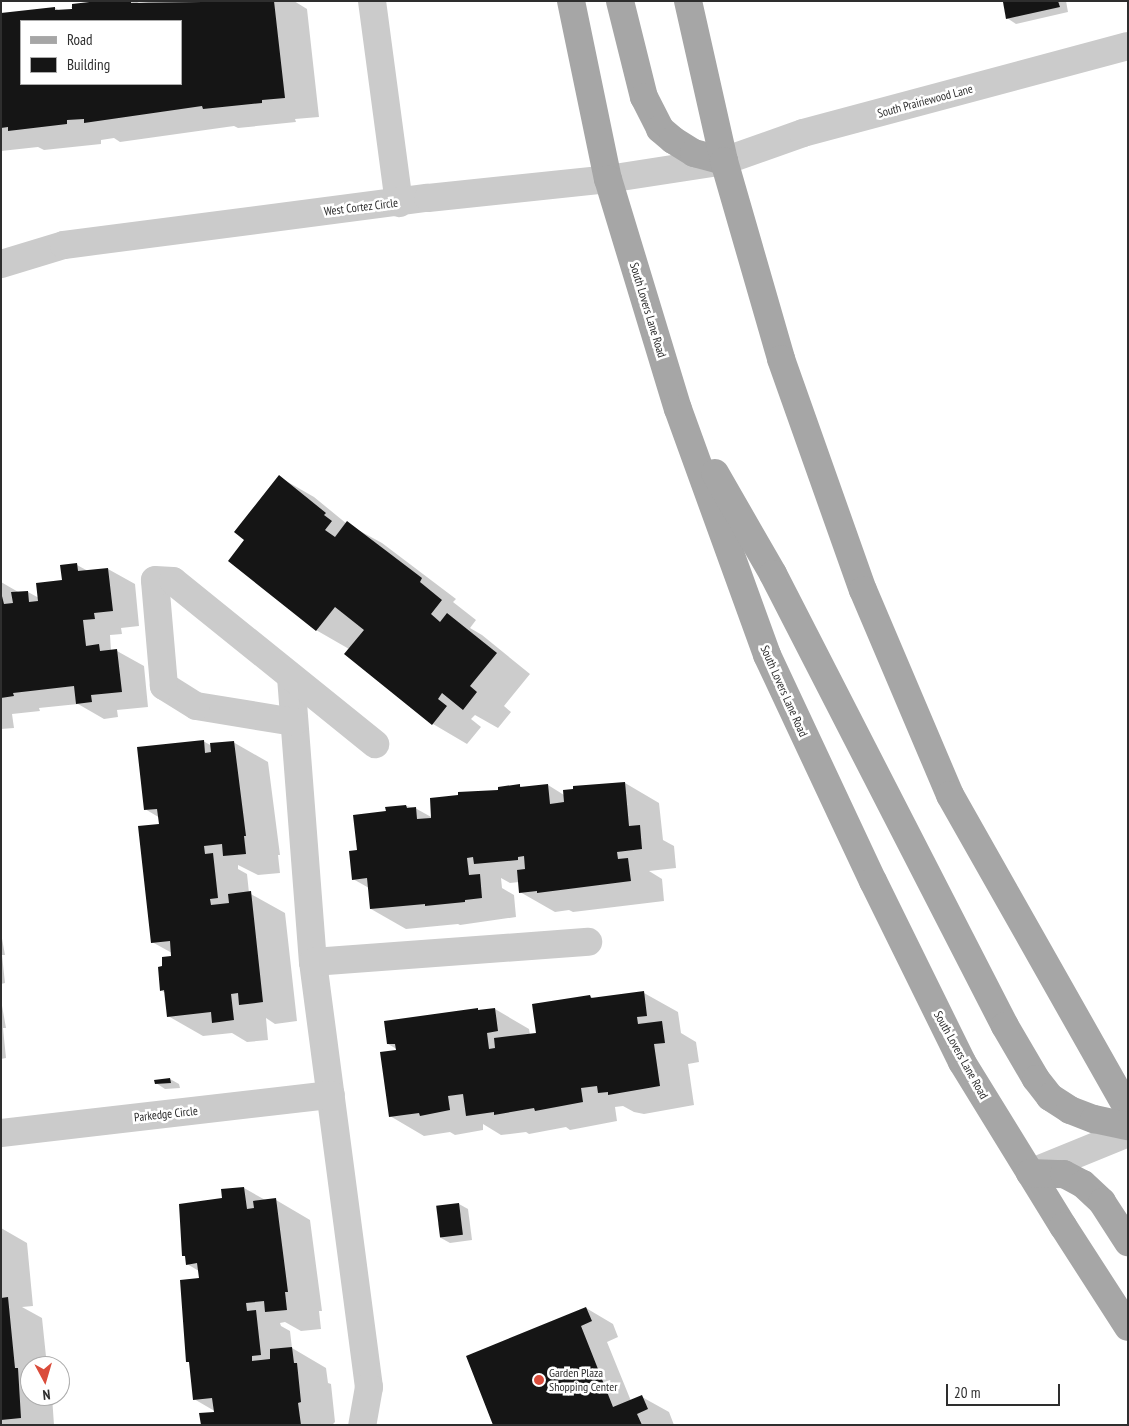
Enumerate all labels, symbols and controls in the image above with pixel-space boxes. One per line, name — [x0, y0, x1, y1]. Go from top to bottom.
legend — [20, 20, 182, 85]
text: Road — [67, 30, 93, 49]
text: Building — [67, 55, 110, 74]
street label: South Prairiewood Lane — [876, 81, 974, 121]
street label: West Cortez Circle — [323, 195, 399, 219]
street label: South Lovers Lane Road — [627, 261, 669, 359]
street label: South Lovers Lane Road — [757, 643, 811, 739]
street label: South Lovers Lane Road — [931, 1008, 991, 1102]
street label: Parkedge Circle — [133, 1103, 199, 1125]
north arrow — [20, 1356, 70, 1406]
place label: Garden Plaza Shopping Center — [549, 1366, 617, 1394]
marker: Garden Plaza Shopping Center — [533, 1374, 545, 1386]
scale bar — [949, 1374, 1063, 1406]
text: 20 m — [954, 1383, 980, 1402]
text: N — [42, 1386, 51, 1404]

